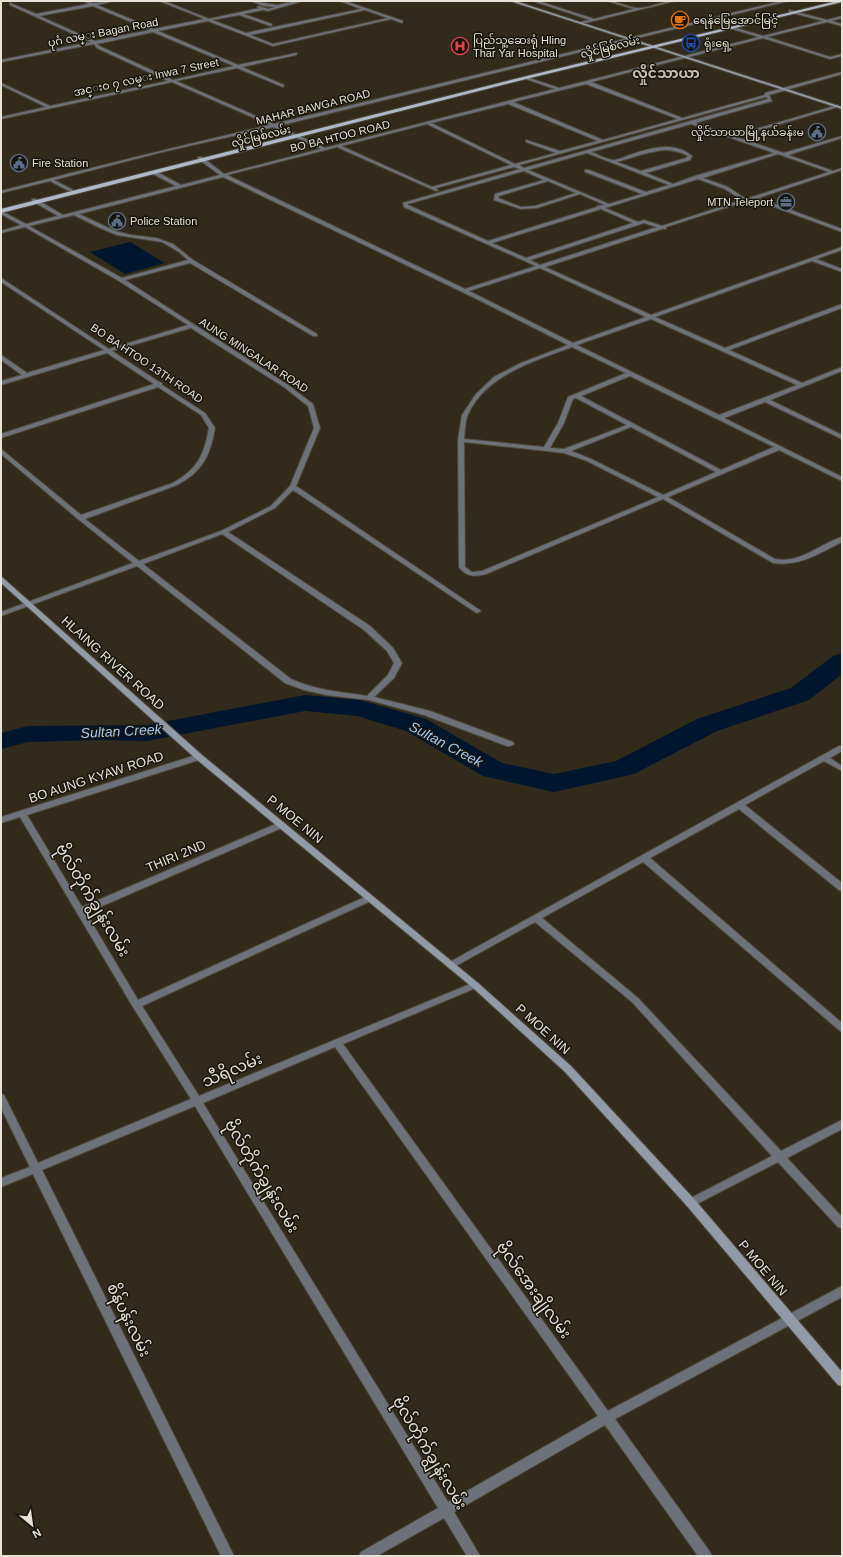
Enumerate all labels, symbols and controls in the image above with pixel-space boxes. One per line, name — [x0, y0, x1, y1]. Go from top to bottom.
cafe icon: ရေနံမြေအောင်မြင့် — [670, 10, 690, 30]
place label: ရေနံမြေအောင်မြင့် — [693, 13, 778, 29]
street label: ပုဂံ လမ္း Bagan Road — [47, 15, 160, 52]
place label: ပြည်သူ့ဆေးရုံ Hling Thar Yar Hospital — [473, 33, 566, 59]
street label: လှိုင်မြစ်လမ်း — [579, 33, 642, 63]
bus stop icon: ရုံးရှေ့ — [681, 33, 701, 53]
hospital icon: ပြည်သူ့ဆေးရုံ Hling Thar Yar Hospital — [450, 36, 470, 56]
place label: ရုံးရှေ့ — [704, 37, 732, 52]
street label: အင္းဝ ၇ လမ္း Inwa 7 Street — [72, 56, 220, 101]
district label: လှိုင်သာယာ — [632, 63, 700, 85]
street label: MAHAR BAWGA ROAD — [255, 87, 372, 127]
street label: BO BA HTOO ROAD — [289, 118, 391, 154]
street label: လှိုင်မြစ်လမ်း — [230, 122, 293, 152]
public building icon: လှိုင်သာယာမြို့နယ်ခန်းမ — [807, 122, 827, 142]
place label: လှိုင်သာယာမြို့နယ်ခန်းမ — [691, 125, 804, 141]
public building icon: Fire Station — [9, 153, 29, 173]
place label: Fire Station — [32, 157, 88, 169]
office icon: MTN Teleport — [776, 192, 796, 212]
place label: MTN Teleport — [707, 196, 773, 208]
public building icon: Police Station — [107, 211, 127, 231]
place label: Police Station — [130, 215, 197, 227]
street label: AUNG MINGALAR ROAD — [197, 315, 311, 395]
street label: BO BA HTOO 13TH ROAD — [89, 321, 205, 405]
street label: HLAING RIVER ROAD — [59, 613, 167, 713]
water label: Sultan Creek — [407, 718, 486, 771]
water label: Sultan Creek — [80, 721, 163, 741]
street label: BO AUNG KYAW ROAD — [27, 748, 165, 806]
street label: P MOE NIN — [264, 792, 326, 846]
street label: THIRI 2ND — [144, 837, 208, 875]
street label: ဗိုလ်တိုက်ချွန်းလမ်း — [47, 839, 136, 963]
street label: P MOE NIN — [513, 1001, 573, 1057]
street label: သီရိလမ်း — [198, 1047, 266, 1095]
street label: ဗိုလ်တိုက်ချွန်းလမ်း — [216, 1115, 305, 1239]
street label: ဗိုလ်အေးချိုလမ်း — [489, 1237, 577, 1345]
street label: P MOE NIN — [736, 1237, 790, 1299]
street label: စိန်ပန်းလမ်း — [99, 1279, 157, 1362]
street label: ဗိုလ်တိုက်ချွန်းလမ်း — [384, 1392, 473, 1516]
north arrow — [12, 1505, 52, 1545]
text: N — [30, 1527, 43, 1541]

